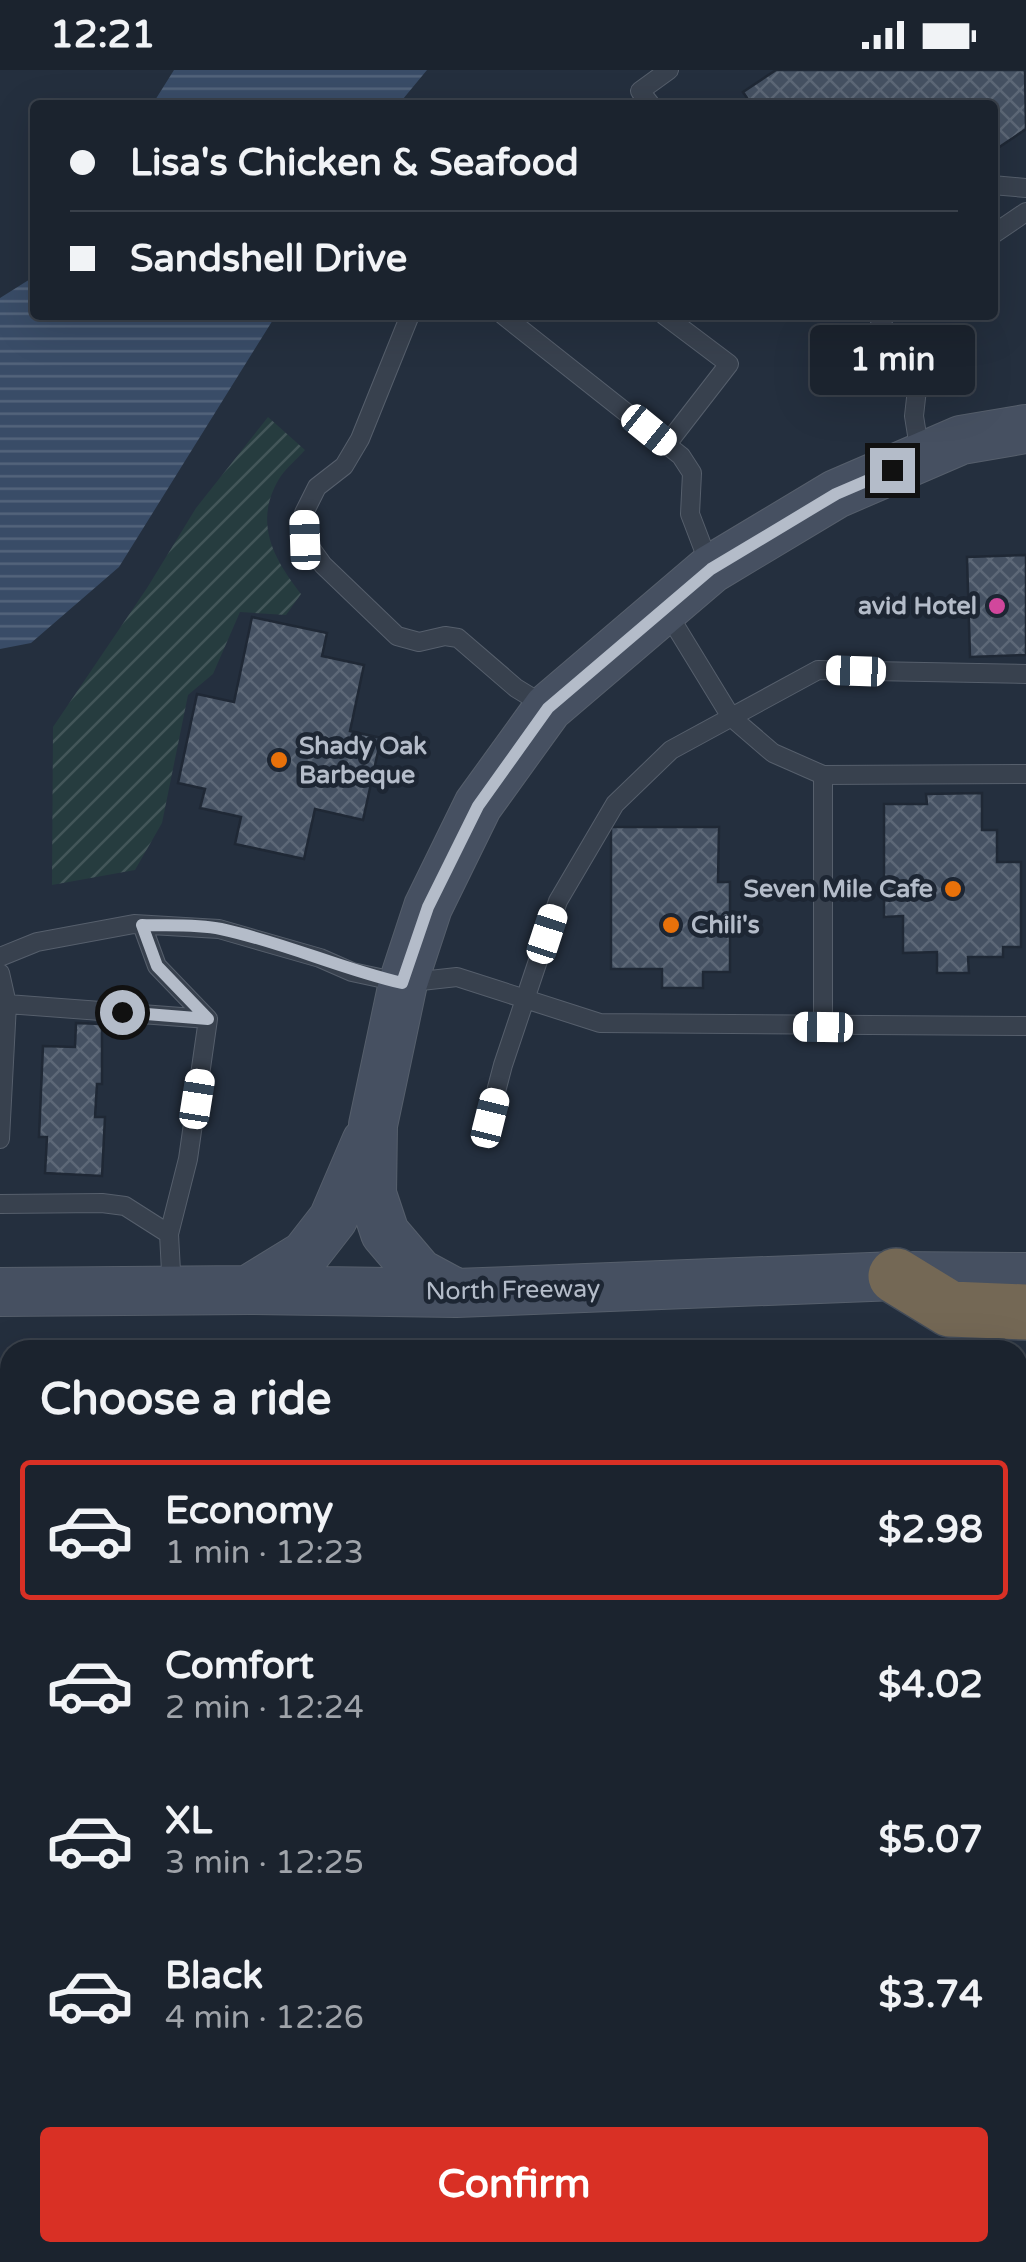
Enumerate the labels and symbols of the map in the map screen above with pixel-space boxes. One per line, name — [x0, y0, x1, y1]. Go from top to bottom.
callout: 1 min — [810, 325, 974, 395]
car — [616, 399, 682, 461]
route end — [870, 448, 915, 493]
car — [289, 509, 321, 571]
place label: avid Hotel — [858, 591, 977, 621]
marker: avid Hotel — [986, 595, 1008, 617]
car — [825, 655, 887, 687]
place label: Shady Oak Barbeque — [299, 731, 427, 790]
marker: Shady Oak Barbeque — [268, 749, 290, 771]
place label: Seven Mile Cafe — [744, 874, 933, 904]
marker: Seven Mile Cafe — [942, 878, 964, 900]
car — [523, 901, 571, 967]
place label: Chili's — [691, 910, 760, 940]
marker: Chili's — [660, 914, 682, 936]
route start — [100, 990, 145, 1035]
car — [793, 1011, 853, 1043]
car — [177, 1067, 217, 1131]
car — [468, 1085, 512, 1151]
street label: North Freeway — [425, 1273, 601, 1307]

